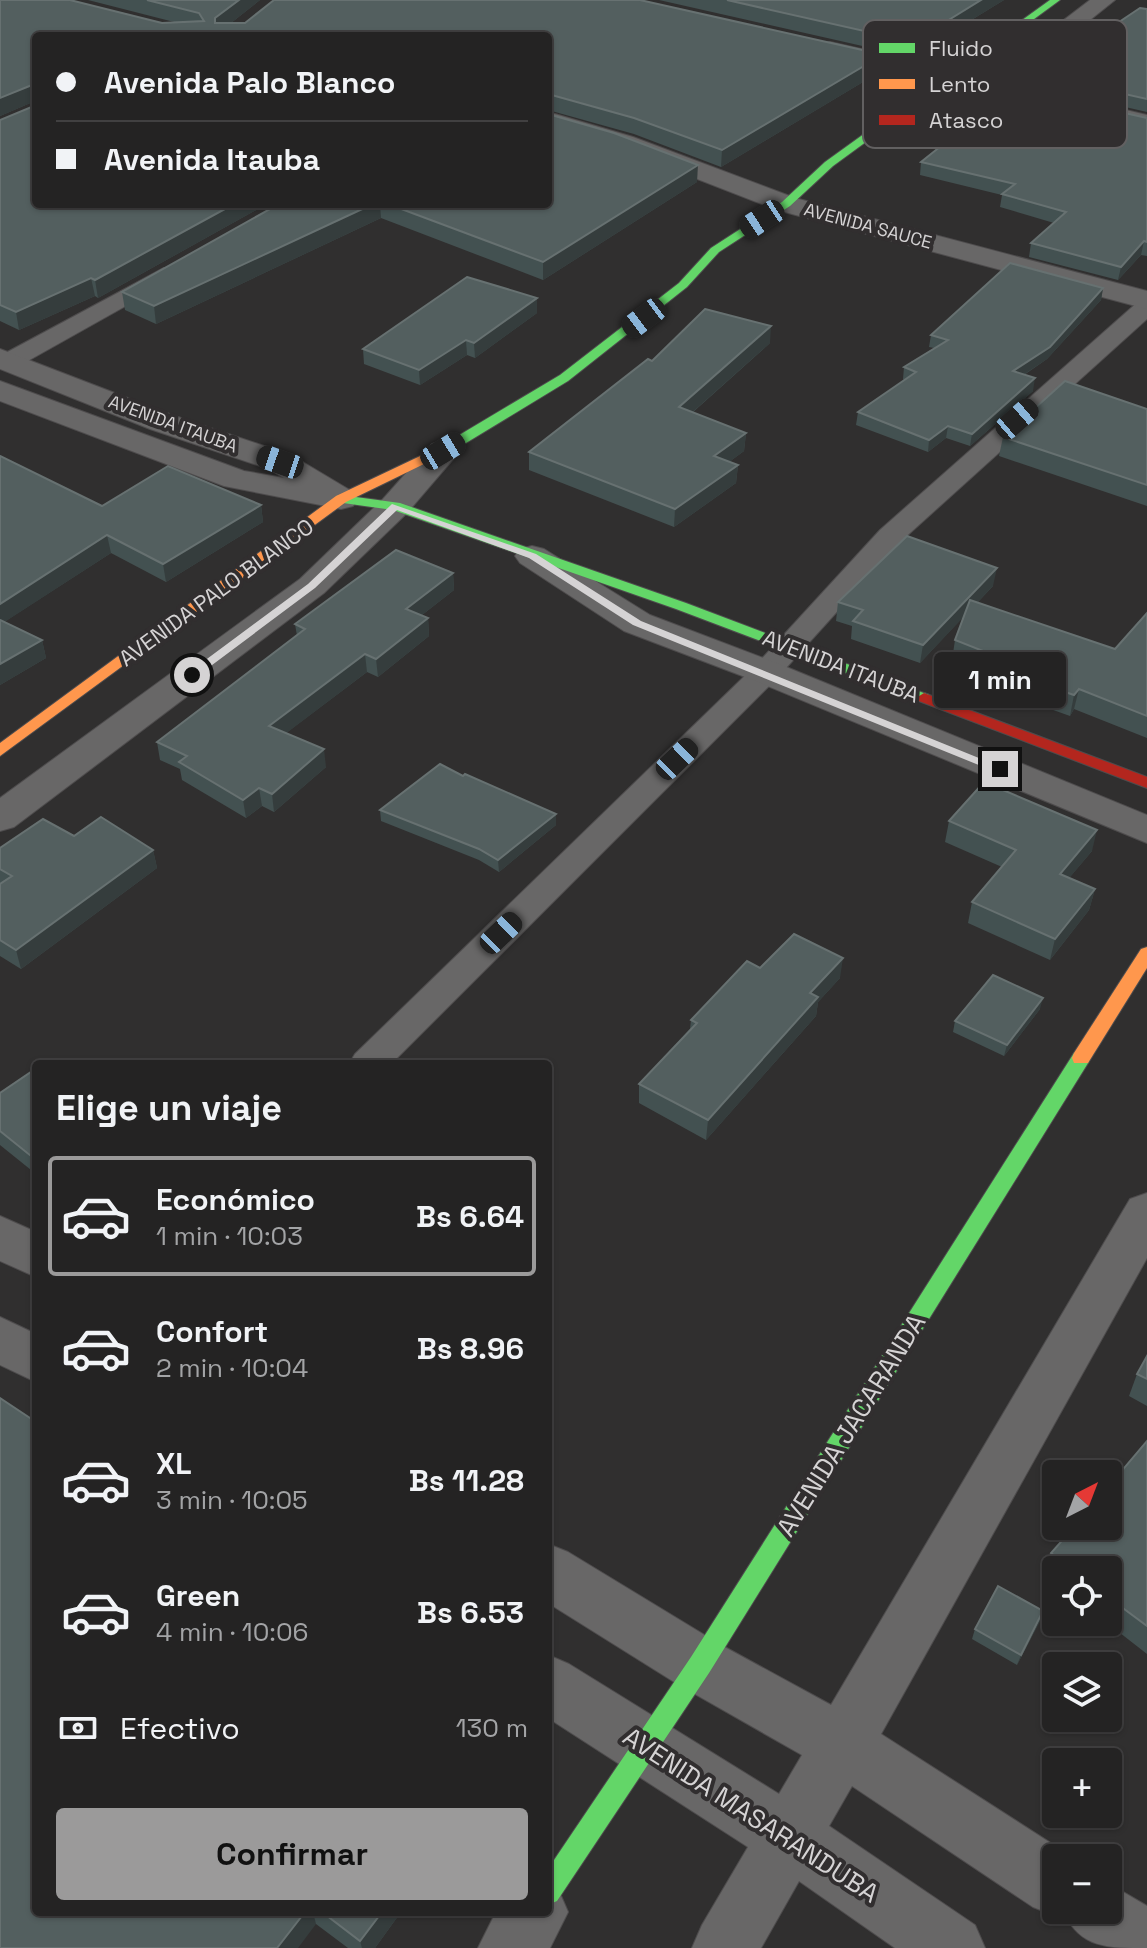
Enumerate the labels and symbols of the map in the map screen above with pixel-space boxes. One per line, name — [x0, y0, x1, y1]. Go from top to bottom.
legend — [863, 20, 1127, 148]
text: Fluido — [929, 34, 993, 62]
text: Lento — [929, 70, 990, 98]
text: Atasco — [929, 106, 1003, 134]
car — [735, 196, 789, 242]
street label: AVENIDA SAUCE — [802, 197, 934, 254]
car — [618, 294, 670, 342]
street label: AVENIDA ITAUBA — [106, 390, 241, 457]
car — [991, 394, 1043, 444]
car — [416, 428, 470, 474]
car — [253, 443, 307, 481]
street label: AVENIDA PALO BLANCO — [113, 512, 319, 672]
street label: AVENIDA ITAUBA — [759, 623, 923, 709]
callout: 1 min — [934, 653, 1066, 709]
route start — [174, 657, 210, 693]
car — [651, 734, 703, 784]
route end — [982, 751, 1018, 787]
car — [475, 908, 527, 958]
street label: AVENIDA JACARANDA — [769, 1307, 933, 1543]
north arrow — [1042, 1460, 1122, 1540]
street label: AVENIDA MASARANDUBA — [617, 1720, 885, 1910]

